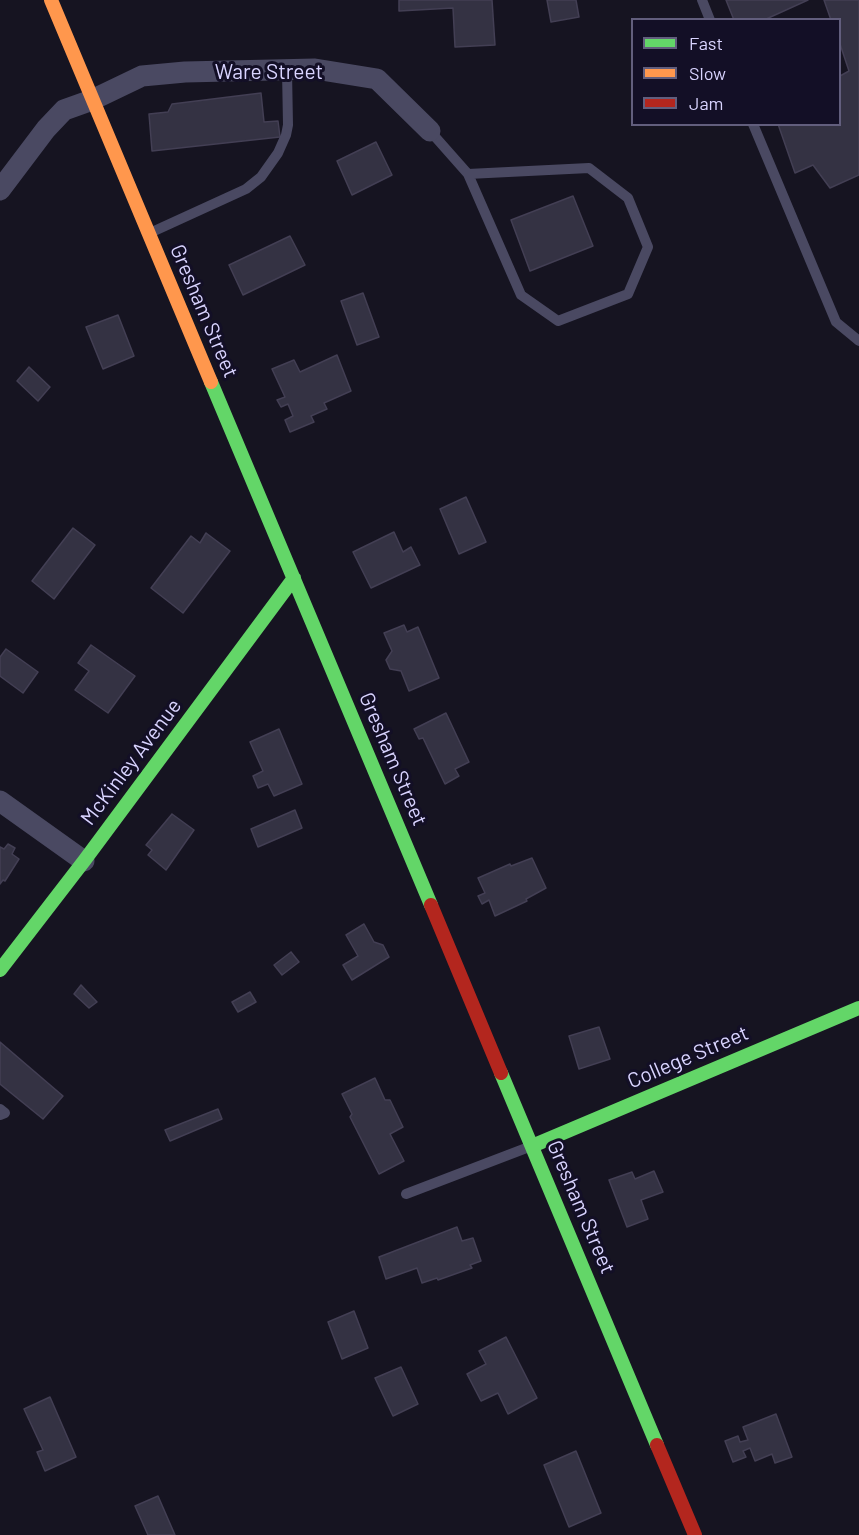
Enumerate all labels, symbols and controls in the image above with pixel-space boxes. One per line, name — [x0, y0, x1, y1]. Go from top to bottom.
legend — [631, 18, 841, 126]
text: Fast — [689, 32, 723, 54]
street label: Ware Street — [215, 59, 323, 85]
text: Slow — [689, 62, 726, 84]
text: Jam — [689, 92, 723, 114]
street label: Gresham Street — [165, 241, 243, 381]
street label: Gresham Street — [354, 689, 432, 829]
street label: McKinley Avenue — [75, 694, 187, 830]
street label: College Street — [624, 1020, 752, 1094]
street label: Gresham Street — [542, 1137, 620, 1277]

